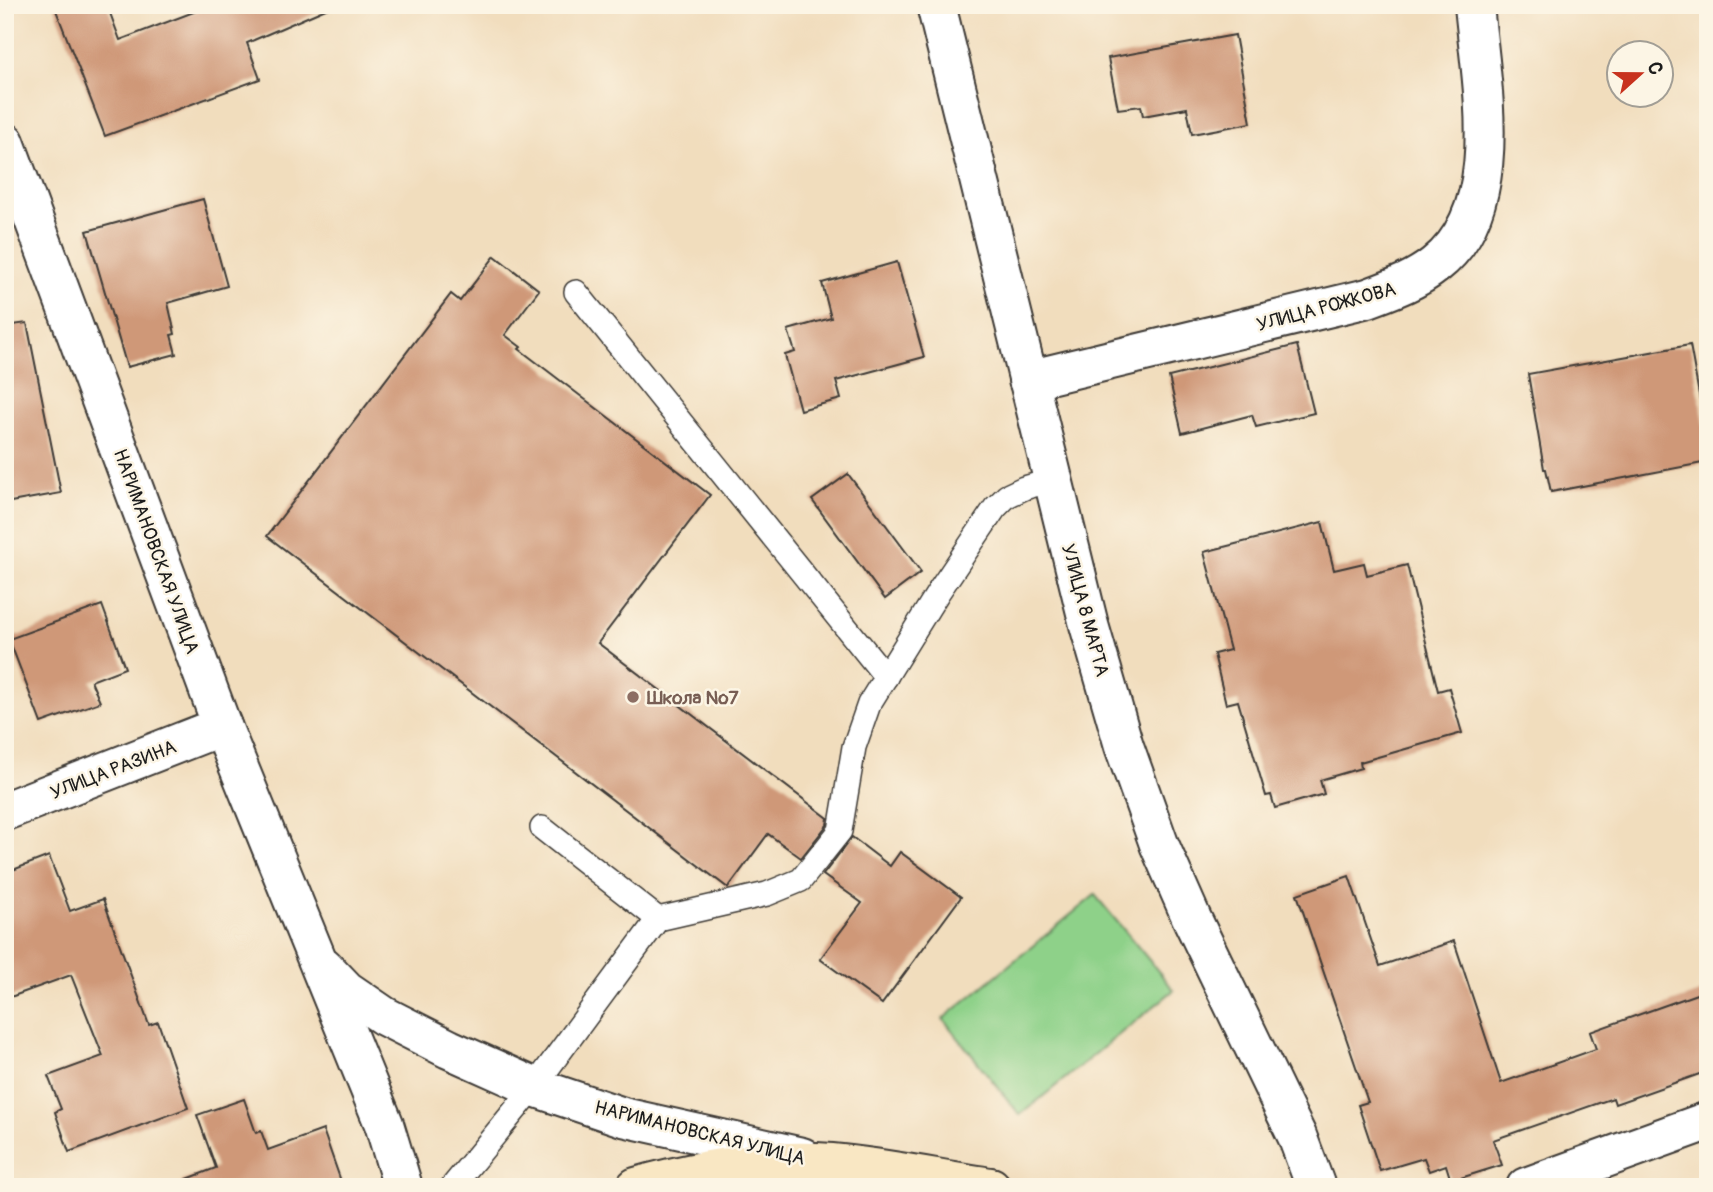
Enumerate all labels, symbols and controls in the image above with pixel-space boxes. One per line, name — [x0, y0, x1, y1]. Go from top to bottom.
north arrow — [1604, 38, 1674, 108]
text: С — [1642, 58, 1668, 78]
street label: УЛИЦА РОЖКОВА — [1254, 277, 1398, 337]
street label: НАРИМАНОВСКАЯ УЛИЦА — [108, 446, 204, 657]
street label: УЛИЦА 8 МАРТА — [1056, 541, 1114, 679]
place label: Школа №7 — [646, 686, 740, 710]
marker: Школа №7 — [625, 689, 641, 705]
street label: УЛИЦА РАЗИНА — [47, 735, 180, 805]
street label: НАРИМАНОВСКАЯ УЛИЦА — [592, 1095, 808, 1171]

